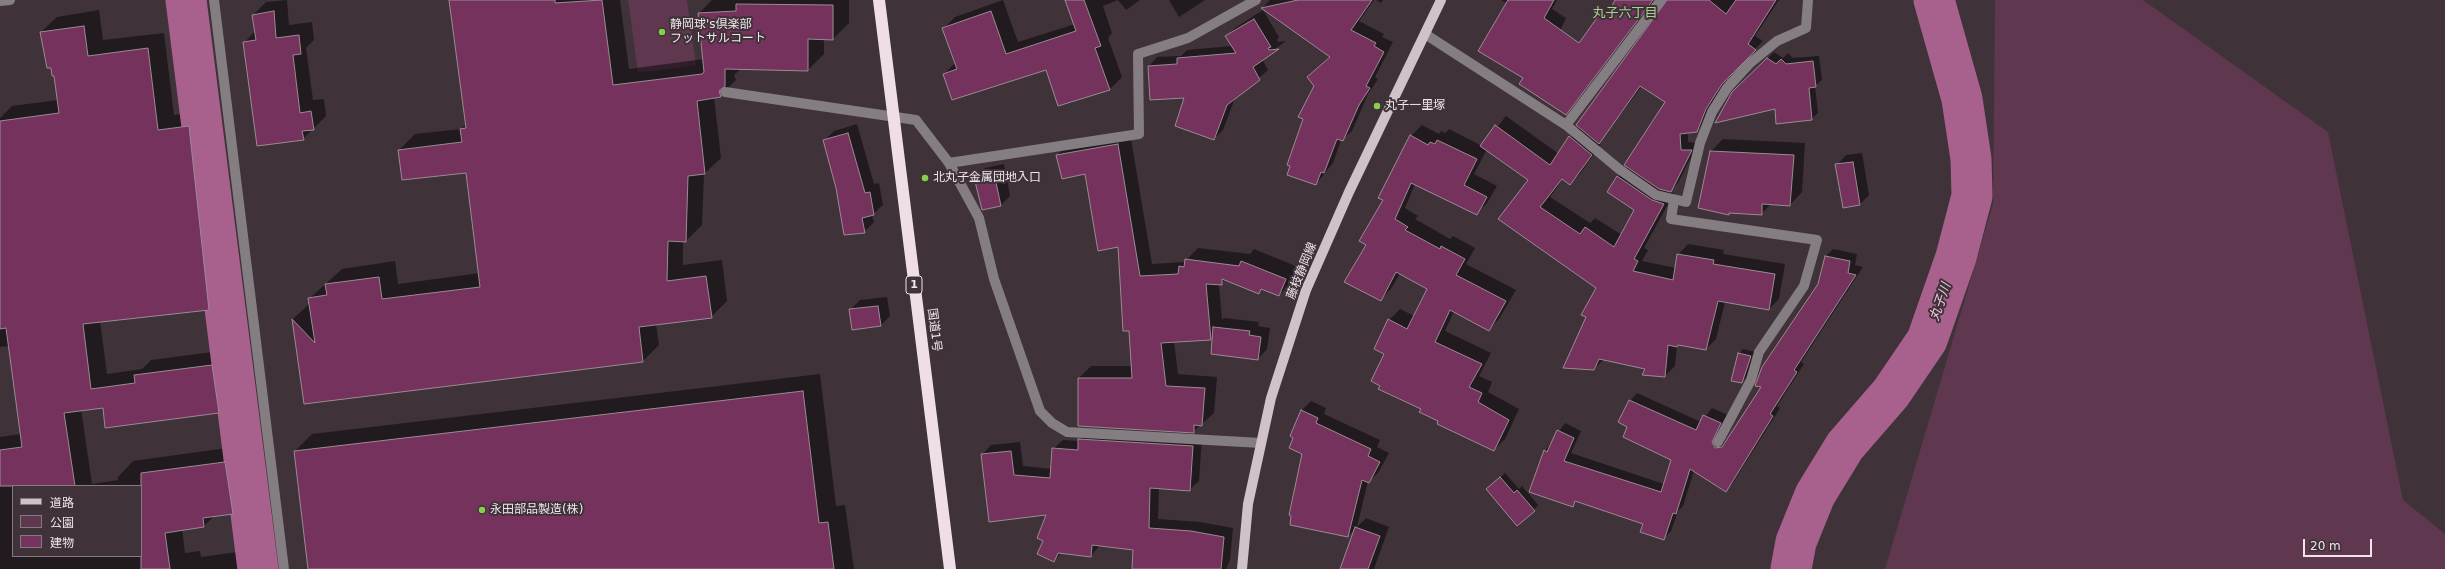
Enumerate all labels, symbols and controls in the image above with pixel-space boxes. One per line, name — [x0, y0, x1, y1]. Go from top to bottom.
district label: 丸子六丁目 — [1593, 6, 1657, 22]
place label: 静岡球's倶楽部 フットサルコート — [670, 18, 766, 46]
marker: 静岡球's倶楽部 フットサルコート — [657, 27, 667, 37]
place label: 丸子一里塚 — [1385, 99, 1445, 113]
marker: 丸子一里塚 — [1372, 101, 1382, 111]
place label: 北丸子金属団地入口 — [933, 171, 1041, 185]
marker: 北丸子金属団地入口 — [920, 173, 930, 183]
street label: 藤枝静岡線 — [1284, 240, 1320, 302]
road number: 1 — [906, 276, 922, 294]
water label: 丸子川 — [1927, 281, 1955, 323]
street label: 国道1号 — [924, 307, 944, 353]
legend — [12, 485, 142, 557]
text: 道路 — [50, 496, 74, 510]
place label: 永田部品製造(株) — [490, 503, 583, 517]
marker: 永田部品製造(株) — [477, 505, 487, 515]
text: 公園 — [50, 516, 74, 530]
scale bar — [2305, 531, 2374, 557]
text: 建物 — [50, 536, 74, 550]
text: 20 m — [2310, 539, 2341, 553]

